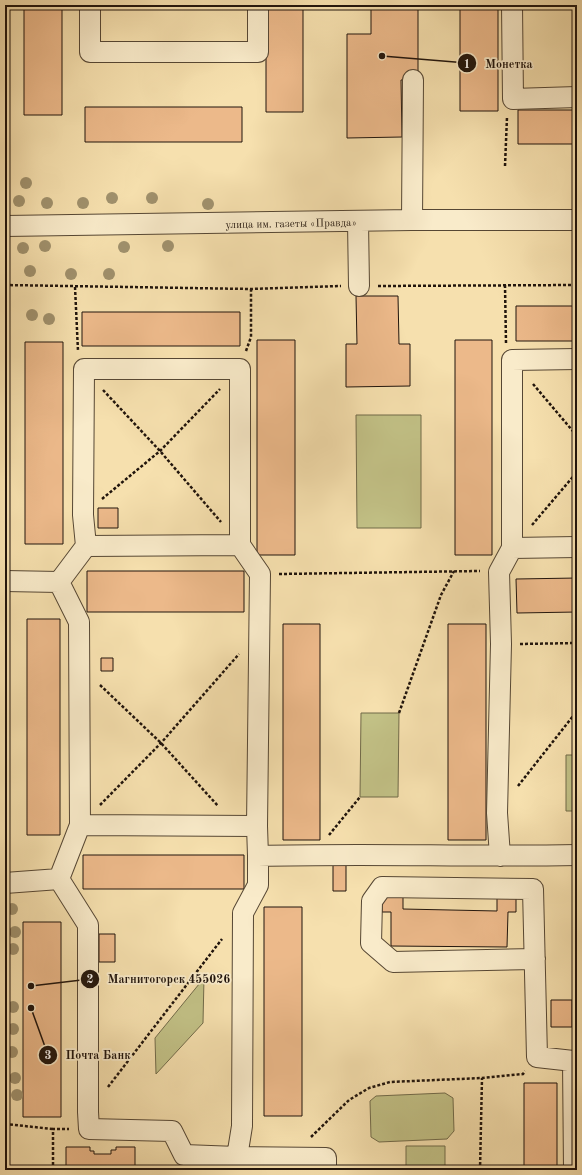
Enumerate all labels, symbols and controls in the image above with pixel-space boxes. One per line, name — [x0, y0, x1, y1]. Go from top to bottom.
callout: Монетка — [457, 51, 541, 75]
text: 1 — [464, 59, 470, 71]
text: Монетка — [485, 59, 533, 71]
street label: улица им. газеты «Правда» — [225, 218, 357, 231]
callout: Магнитогорск 455026 — [80, 967, 239, 991]
text: Магнитогорск 455026 — [108, 973, 230, 986]
text: 2 — [87, 974, 94, 986]
callout: Почта Банк — [38, 1043, 139, 1067]
text: 3 — [45, 1050, 52, 1062]
text: Почта Банк — [65, 1050, 131, 1062]

